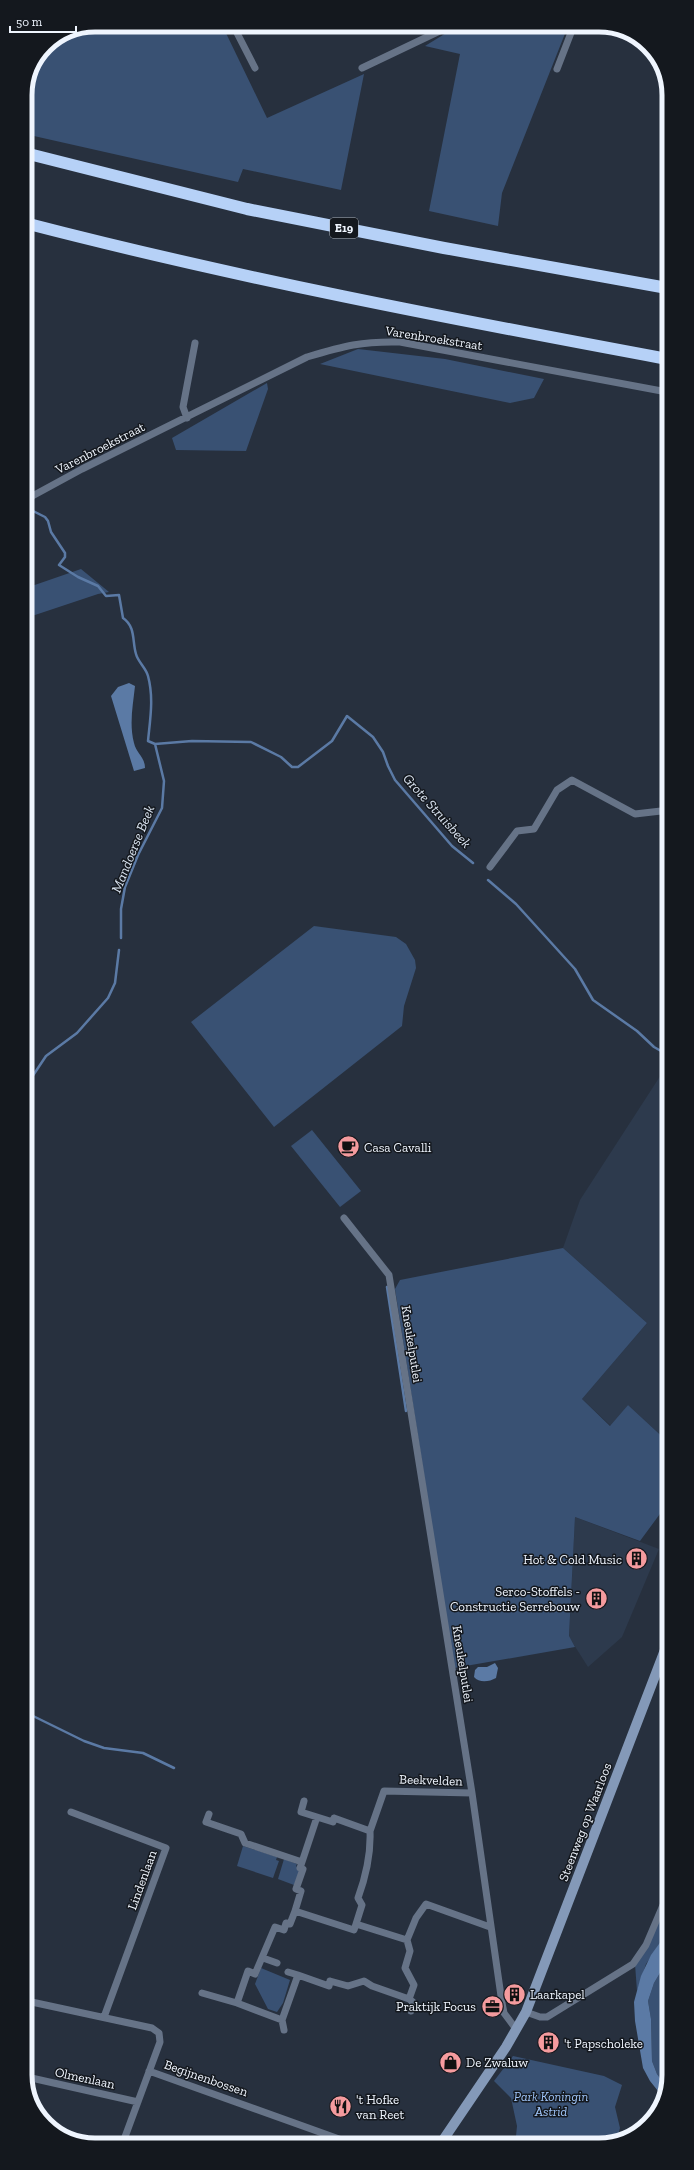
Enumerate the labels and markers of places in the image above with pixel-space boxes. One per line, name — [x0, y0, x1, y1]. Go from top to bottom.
cafe icon: Casa Cavalli — [336, 1134, 362, 1160]
place label: Casa Cavalli — [364, 1140, 432, 1155]
building icon: Hot & Cold Music — [624, 1546, 650, 1572]
place label: Hot & Cold Music — [523, 1552, 622, 1567]
place label: Serco-Stoffels - Constructie Serrebouw — [450, 1584, 580, 1614]
building icon: Serco-Stoffels - Constructie Serrebouw — [583, 1585, 609, 1611]
building icon: Laarkapel — [502, 1981, 528, 2007]
place label: Laarkapel — [530, 1987, 585, 2002]
office icon: Praktijk Focus — [479, 1993, 505, 2019]
place label: Praktijk Focus — [396, 1999, 476, 2015]
building icon: 't Papscholeke — [536, 2030, 562, 2056]
place label: 't Papscholeke — [564, 2036, 643, 2051]
shop icon: De Zwaluw — [438, 2049, 464, 2075]
place label: De Zwaluw — [466, 2055, 528, 2070]
place label: 't Hofke van Reet — [356, 2092, 404, 2122]
restaurant icon: 't Hofke van Reet — [327, 2093, 353, 2119]

